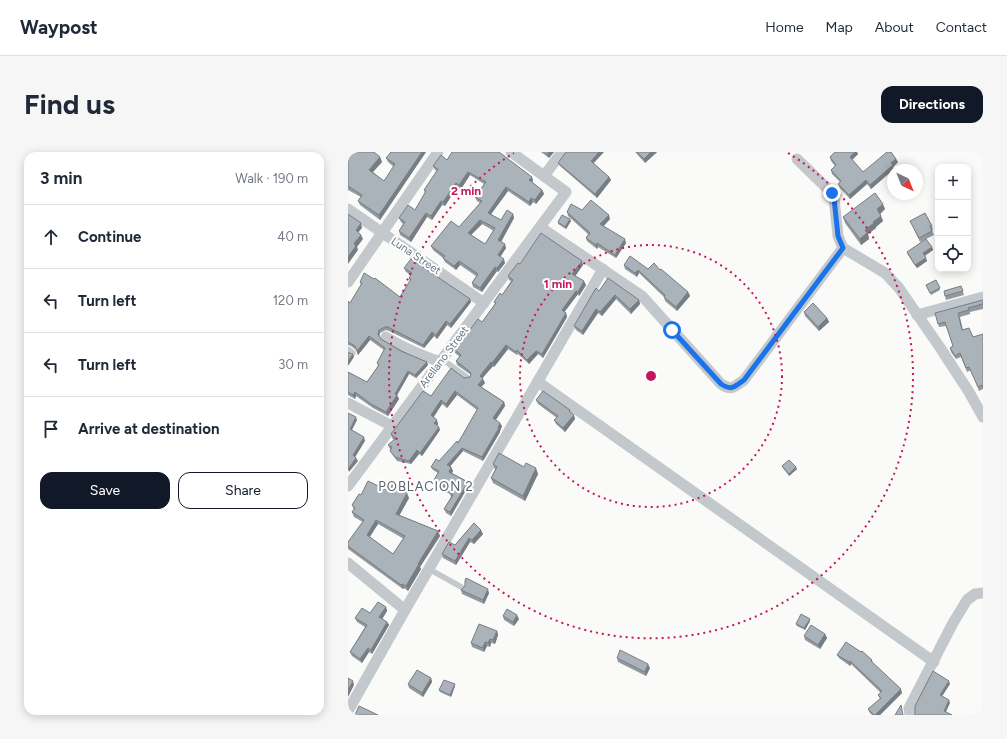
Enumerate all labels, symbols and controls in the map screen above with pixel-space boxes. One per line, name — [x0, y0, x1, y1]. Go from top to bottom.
text: Waypost — [20, 16, 98, 39]
text: Home — [765, 19, 804, 36]
text: Map — [826, 19, 853, 36]
text: About — [875, 19, 914, 36]
text: Contact — [936, 19, 987, 36]
button: Directions — [881, 86, 983, 123]
text: Find us — [24, 87, 115, 121]
north arrow — [887, 164, 923, 200]
map controls — [935, 164, 971, 272]
button: + — [935, 164, 971, 200]
text: 3 min — [40, 168, 82, 188]
text: Walk · 190 m — [235, 171, 308, 186]
text: 2 min — [451, 184, 481, 198]
route end — [823, 184, 841, 202]
button: − — [935, 200, 971, 236]
icon: ahead — [40, 226, 62, 248]
text: Continue — [78, 228, 141, 246]
text: 40 m — [277, 229, 308, 244]
street label: Luna Street — [389, 235, 443, 277]
button: locate — [935, 236, 971, 272]
text: 1 min — [544, 277, 572, 291]
icon: left — [40, 290, 62, 312]
text: Turn left — [78, 292, 136, 310]
text: 120 m — [273, 293, 308, 308]
route start — [663, 321, 681, 339]
street label: Arellano Street — [417, 324, 471, 390]
icon: left — [40, 354, 62, 376]
text: Turn left — [78, 356, 136, 374]
text: 30 m — [278, 357, 308, 372]
centre of rings — [644, 369, 658, 383]
icon: arrive — [40, 418, 62, 440]
text: Arrive at destination — [78, 420, 219, 438]
button: Save — [40, 472, 170, 509]
button: Share — [178, 472, 308, 509]
district label: POBLACION 2 — [378, 479, 474, 494]

